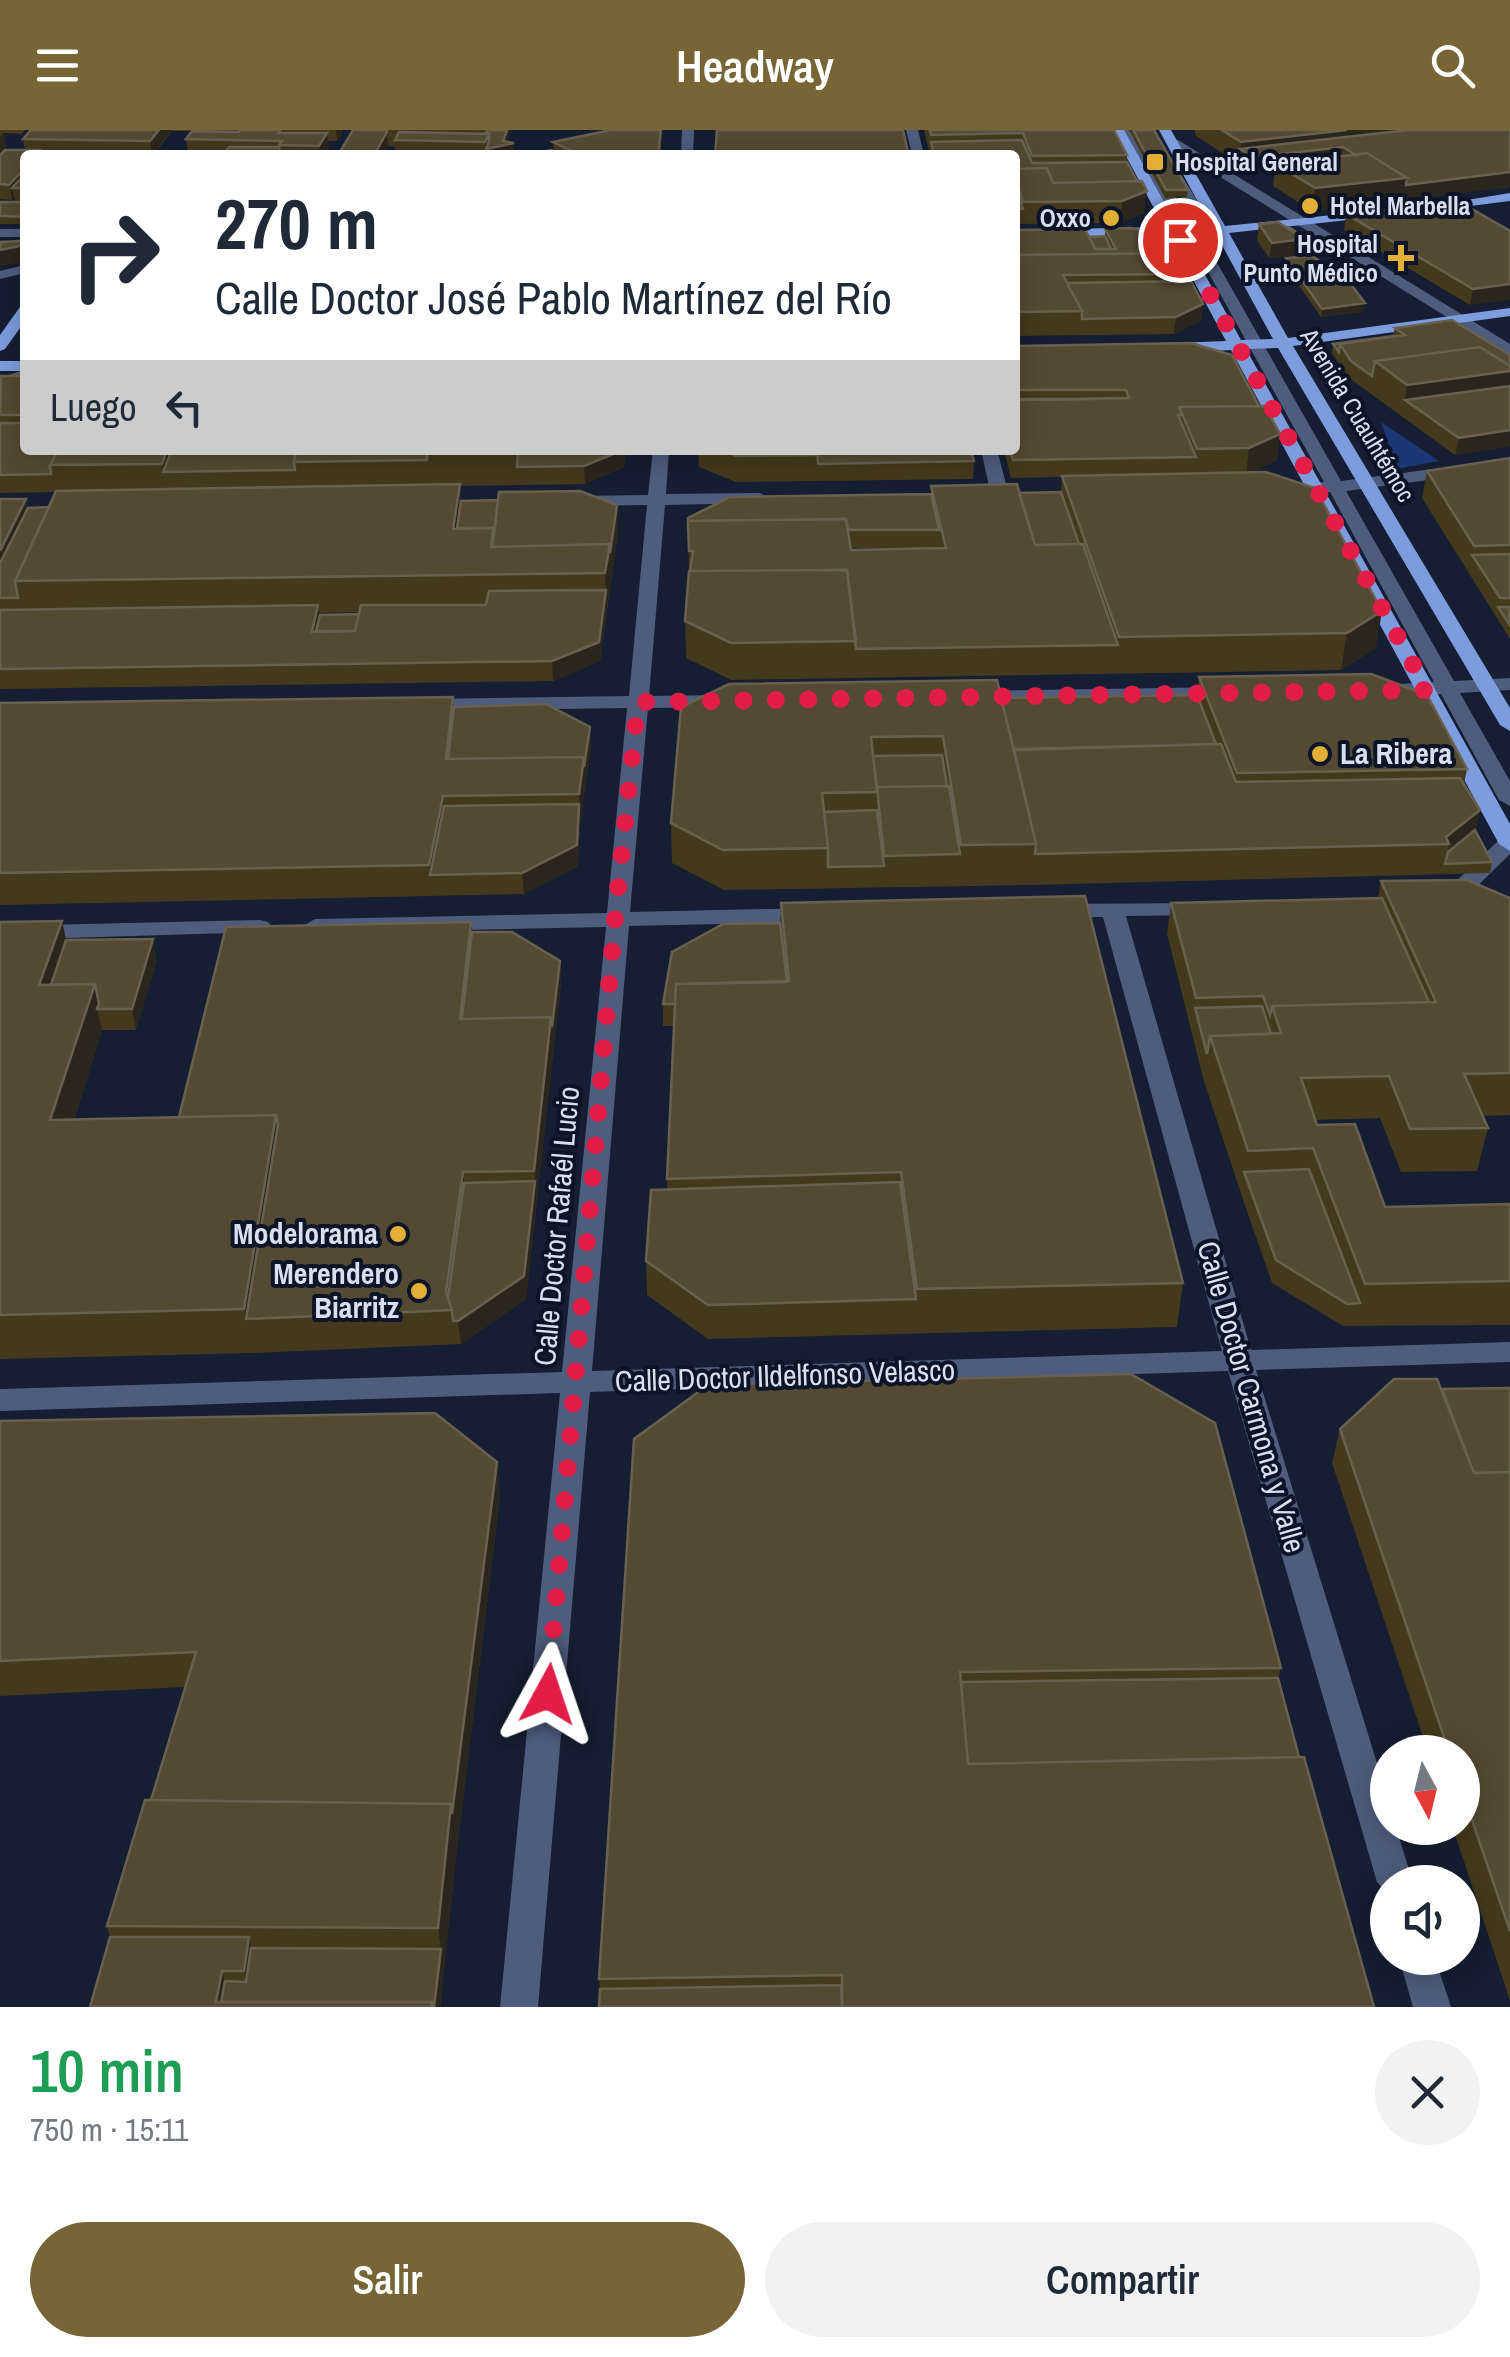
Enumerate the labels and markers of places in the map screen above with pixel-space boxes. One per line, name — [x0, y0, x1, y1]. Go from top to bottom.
place label: Hospital General — [1175, 145, 1338, 179]
marker: Hospital General — [1144, 151, 1166, 173]
place label: Hotel Marbella — [1330, 189, 1471, 223]
marker: Hotel Marbella — [1299, 195, 1321, 217]
pin — [1138, 198, 1223, 283]
place label: Oxxo — [1040, 201, 1091, 235]
marker: Oxxo — [1100, 207, 1122, 229]
place label: Hospital Punto Médico — [1244, 227, 1378, 290]
marker: Hospital Punto Médico — [1388, 245, 1414, 271]
place label: La Ribera — [1340, 733, 1452, 773]
marker: La Ribera — [1309, 743, 1331, 765]
place label: Modelorama — [233, 1213, 378, 1253]
marker: Modelorama — [387, 1223, 409, 1245]
place label: Merendero Biarritz — [273, 1253, 399, 1327]
marker: Merendero Biarritz — [408, 1280, 430, 1302]

